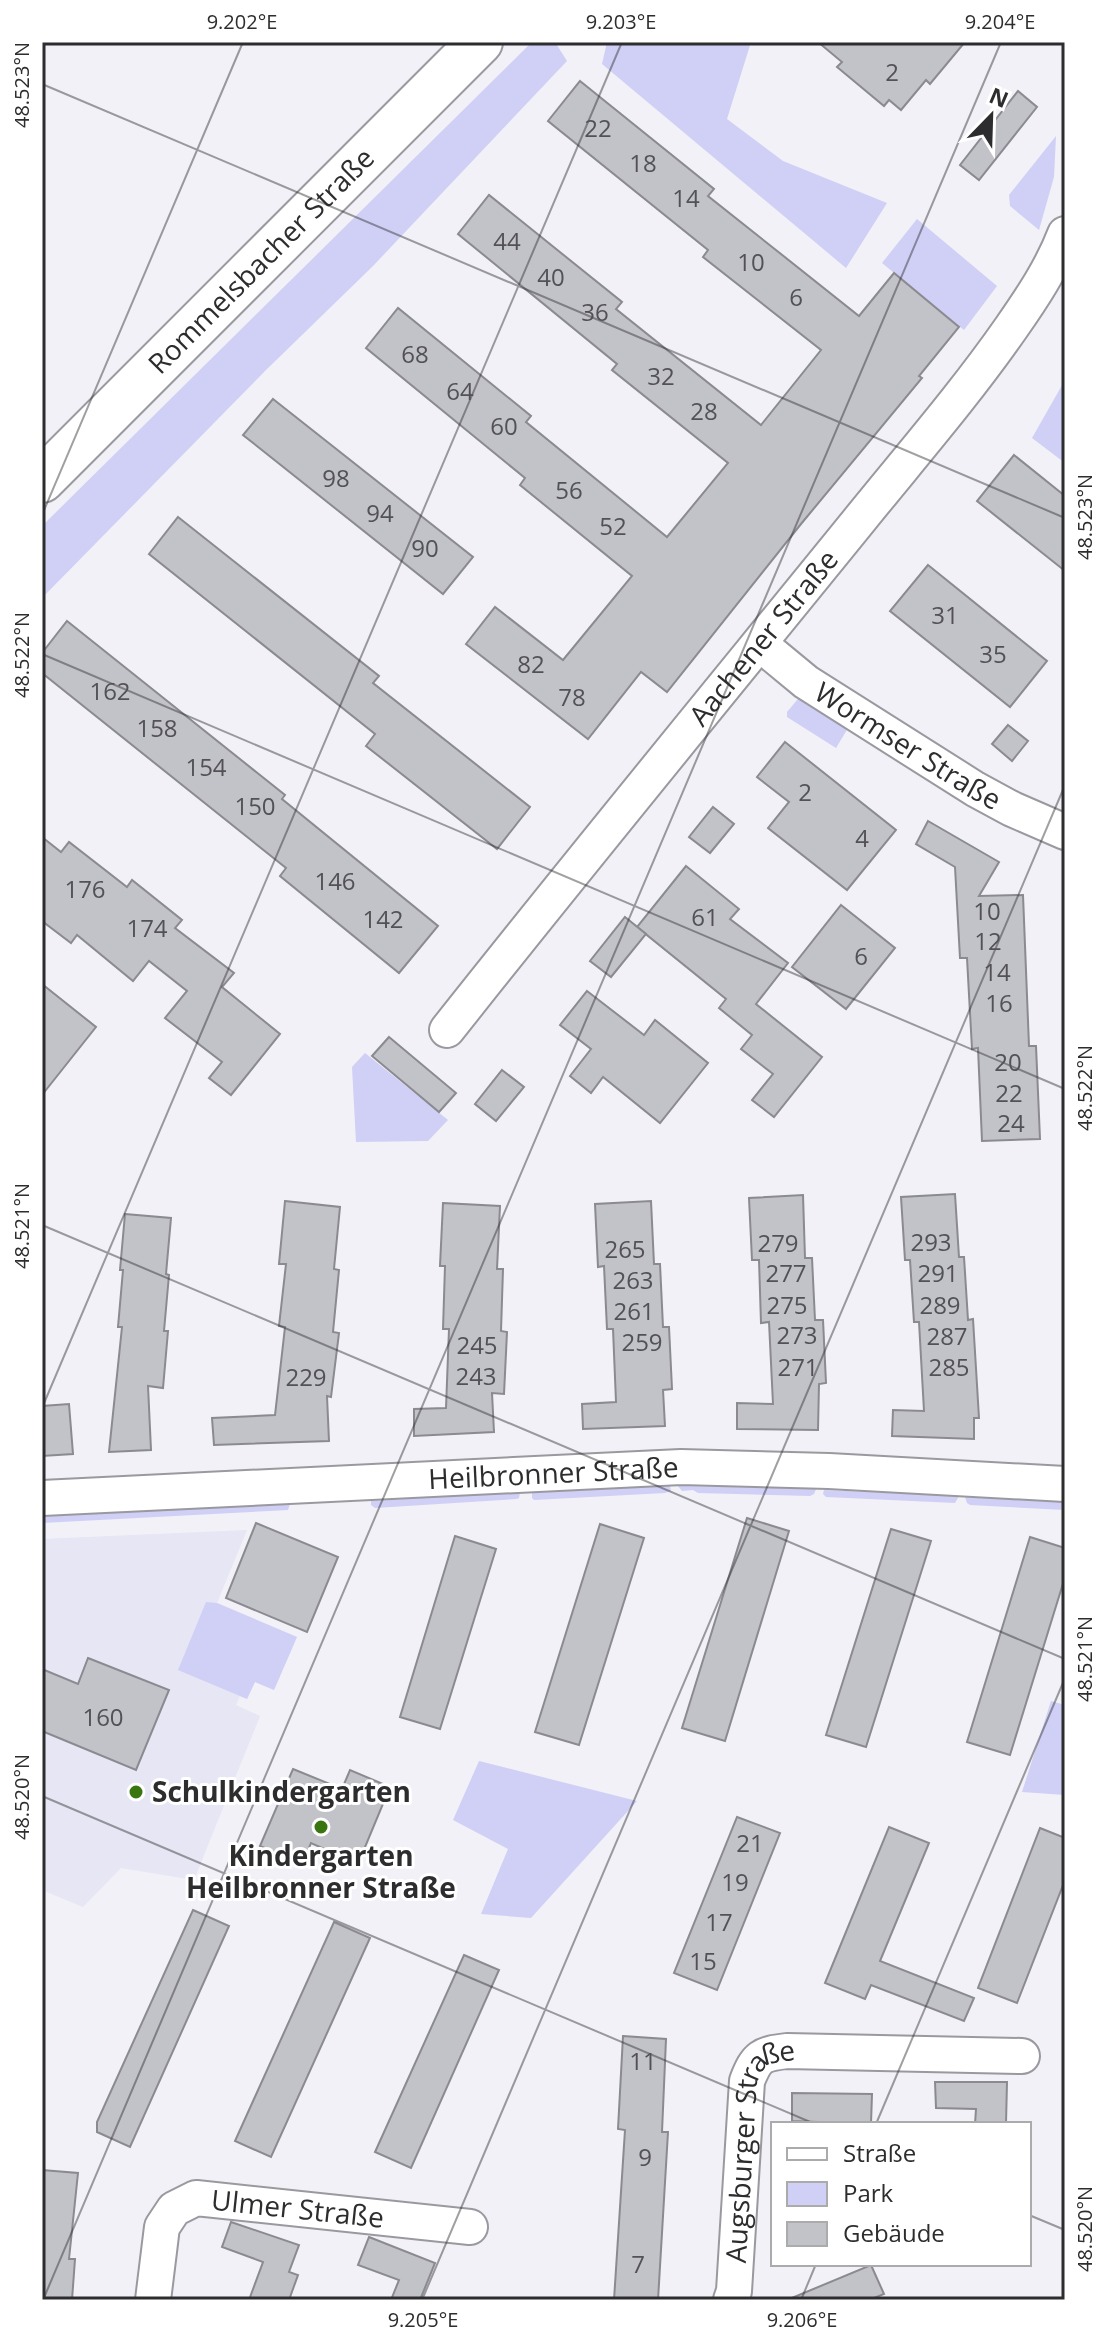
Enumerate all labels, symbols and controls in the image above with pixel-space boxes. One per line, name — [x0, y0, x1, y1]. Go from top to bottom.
text: 9.202°E — [207, 8, 277, 35]
text: 9.203°E — [586, 8, 656, 35]
text: 9.204°E — [965, 8, 1035, 35]
text: 48.523°N — [8, 42, 35, 128]
house number: 2 — [885, 55, 899, 88]
north arrow — [951, 76, 1031, 156]
text: N — [985, 79, 1013, 114]
house number: 22 — [584, 111, 612, 144]
street label: Rommelsbacher Straße — [139, 139, 382, 382]
house number: 18 — [629, 146, 657, 179]
house number: 14 — [672, 181, 700, 214]
house number: 44 — [493, 224, 521, 257]
house number: 10 — [737, 245, 765, 278]
house number: 40 — [537, 260, 565, 293]
house number: 6 — [789, 280, 803, 313]
house number: 36 — [581, 295, 609, 328]
house number: 68 — [401, 337, 429, 370]
house number: 32 — [647, 359, 675, 392]
house number: 64 — [446, 374, 474, 407]
house number: 28 — [690, 394, 718, 427]
house number: 60 — [490, 409, 518, 442]
house number: 98 — [322, 461, 350, 494]
house number: 56 — [555, 473, 583, 506]
text: 48.523°N — [1071, 474, 1098, 560]
house number: 94 — [366, 496, 394, 529]
house number: 52 — [599, 509, 627, 542]
house number: 90 — [411, 531, 439, 564]
street label: Aachener Straße — [680, 541, 846, 733]
house number: 31 — [931, 598, 959, 631]
text: 48.522°N — [8, 612, 35, 698]
house number: 35 — [979, 637, 1007, 670]
house number: 82 — [517, 647, 545, 680]
street label: Wormser Straße — [808, 672, 1008, 818]
house number: 162 — [89, 674, 131, 707]
house number: 78 — [558, 680, 586, 713]
house number: 158 — [136, 711, 178, 744]
house number: 154 — [185, 750, 227, 783]
house number: 2 — [798, 775, 812, 808]
house number: 150 — [234, 789, 276, 822]
house number: 4 — [855, 821, 869, 854]
house number: 146 — [314, 864, 356, 897]
house number: 176 — [64, 872, 106, 905]
house number: 10 — [973, 894, 1001, 927]
house number: 61 — [691, 900, 719, 933]
house number: 142 — [362, 902, 404, 935]
house number: 174 — [126, 911, 168, 944]
house number: 12 — [974, 924, 1002, 957]
house number: 6 — [854, 939, 868, 972]
house number: 14 — [983, 955, 1011, 988]
house number: 16 — [985, 986, 1013, 1019]
house number: 20 — [994, 1045, 1022, 1078]
text: 48.522°N — [1071, 1045, 1098, 1131]
house number: 22 — [995, 1076, 1023, 1109]
house number: 24 — [997, 1106, 1025, 1139]
text: 48.521°N — [8, 1183, 35, 1269]
house number: 293 — [910, 1225, 952, 1258]
house number: 279 — [757, 1226, 799, 1259]
house number: 265 — [604, 1232, 646, 1265]
house number: 277 — [765, 1256, 807, 1289]
house number: 291 — [917, 1256, 959, 1289]
house number: 263 — [612, 1263, 654, 1296]
house number: 275 — [766, 1288, 808, 1321]
house number: 289 — [919, 1288, 961, 1321]
house number: 261 — [613, 1294, 655, 1327]
house number: 273 — [776, 1318, 818, 1351]
house number: 287 — [926, 1319, 968, 1352]
house number: 259 — [621, 1325, 663, 1358]
house number: 245 — [456, 1328, 498, 1361]
house number: 271 — [777, 1350, 819, 1383]
house number: 285 — [928, 1350, 970, 1383]
house number: 243 — [455, 1359, 497, 1392]
house number: 229 — [285, 1360, 327, 1393]
street label: Heilbronner Straße — [427, 1447, 679, 1497]
text: 48.521°N — [1071, 1616, 1098, 1702]
house number: 160 — [82, 1700, 124, 1733]
text: 48.520°N — [8, 1754, 35, 1840]
place label: Schulkindergarten — [152, 1772, 411, 1810]
marker: Schulkindergarten — [127, 1783, 145, 1801]
marker: Kindergarten Heilbronner Straße — [312, 1818, 330, 1836]
house number: 21 — [736, 1826, 764, 1859]
place label: Kindergarten Heilbronner Straße — [186, 1836, 456, 1906]
house number: 19 — [721, 1865, 749, 1898]
house number: 17 — [705, 1905, 733, 1938]
house number: 15 — [689, 1944, 717, 1977]
street label: Augsburger Straße — [716, 2030, 797, 2264]
house number: 11 — [629, 2044, 657, 2077]
legend — [771, 2122, 1031, 2266]
text: Straße — [843, 2136, 916, 2169]
house number: 9 — [638, 2140, 652, 2173]
text: Park — [843, 2176, 894, 2209]
street label: Ulmer Straße — [210, 2180, 386, 2236]
text: 48.520°N — [1071, 2186, 1098, 2272]
text: Gebäude — [843, 2216, 945, 2249]
house number: 7 — [631, 2247, 645, 2280]
text: 9.205°E — [388, 2306, 458, 2333]
text: 9.206°E — [767, 2306, 837, 2333]

